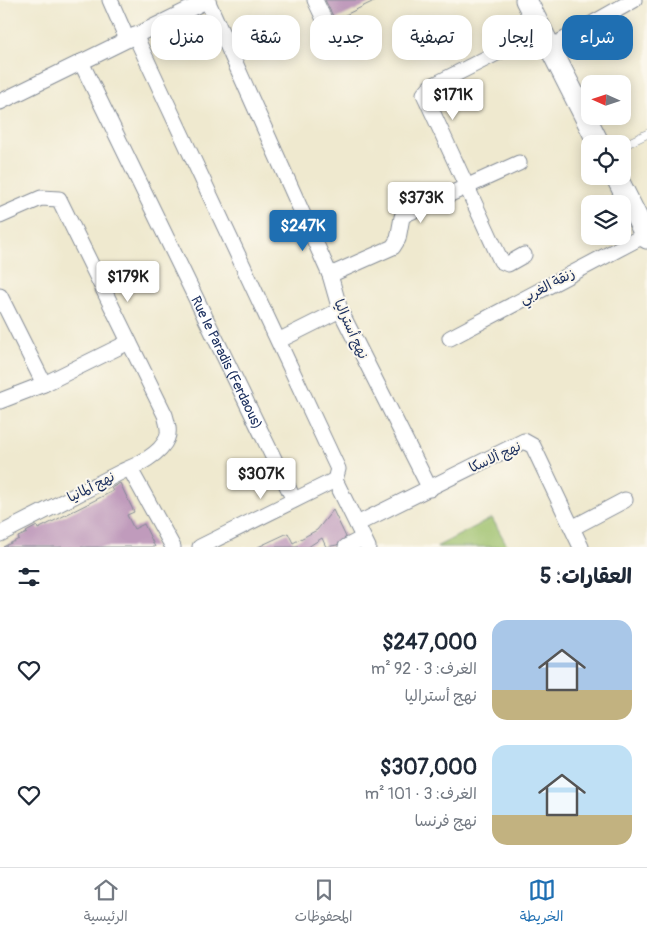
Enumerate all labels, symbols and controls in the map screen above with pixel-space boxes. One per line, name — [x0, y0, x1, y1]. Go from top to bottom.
chip: منزل — [151, 15, 222, 60]
chip: شقة — [232, 15, 300, 60]
chip: جديد — [310, 15, 382, 60]
chip: تصفية — [392, 15, 472, 60]
chip: إيجار — [482, 15, 552, 60]
chip: شراء — [562, 15, 633, 60]
north arrow — [581, 75, 631, 125]
map controls — [581, 75, 631, 245]
pin: $171K — [418, 78, 488, 121]
text: $171K — [433, 85, 473, 105]
button: locate — [581, 135, 631, 185]
pin: $373K — [386, 182, 456, 224]
text: $373K — [399, 188, 443, 208]
button: layers — [581, 195, 631, 245]
pin: $247K — [268, 210, 338, 252]
text: $247K — [280, 216, 326, 236]
pin: $179K — [93, 260, 163, 303]
street label: زنقة الغربي — [517, 264, 579, 311]
text: $179K — [107, 267, 149, 287]
street label: Rue le Paradis (Ferdaous) — [188, 293, 267, 432]
street label: نهج أستراليا — [329, 297, 372, 362]
street label: نهج ألاسكا — [466, 438, 524, 477]
pin: $307K — [226, 458, 296, 500]
text: $307K — [238, 464, 284, 484]
street label: نهج ألمانيا — [64, 468, 118, 507]
icon: filters — [15, 563, 43, 591]
text: العقارات: 5 — [540, 563, 632, 590]
text: $247,000 — [382, 629, 477, 656]
icon: home — [532, 640, 592, 700]
icon: heart — [15, 656, 43, 684]
text: الغرف: 3 · 92 m² — [371, 659, 477, 679]
text: نهج أستراليا — [404, 686, 477, 706]
text: $307,000 — [380, 754, 477, 781]
icon: home — [532, 765, 592, 825]
icon: heart — [15, 781, 43, 809]
text: الغرف: 3 · 101 m² — [365, 784, 477, 804]
text: نهج فرنسا — [414, 811, 477, 831]
tab: الرئيسية — [84, 876, 128, 929]
tab: المحفوظات — [295, 876, 352, 929]
tab: الخريطة — [520, 876, 563, 929]

